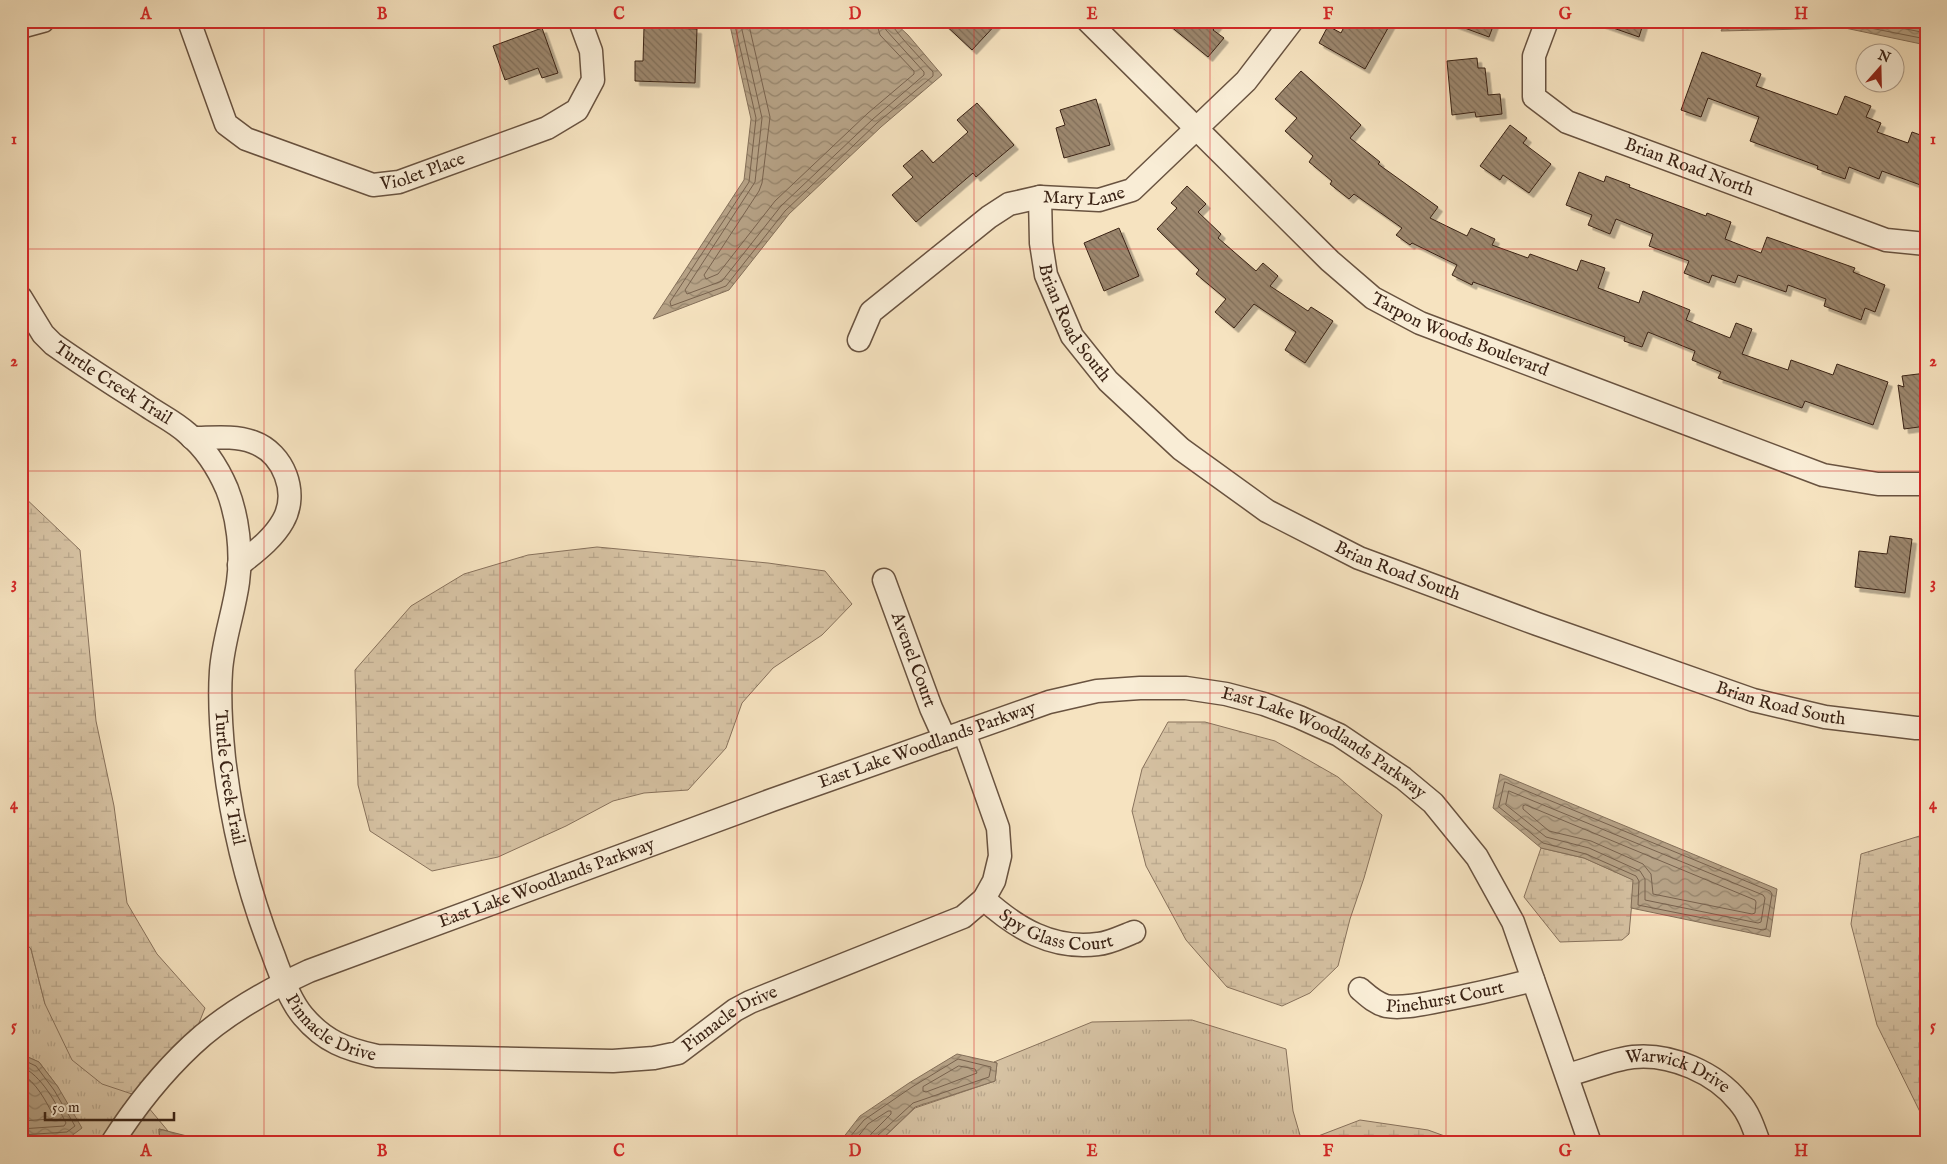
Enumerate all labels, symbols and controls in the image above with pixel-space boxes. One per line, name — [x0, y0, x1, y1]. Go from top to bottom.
text: A — [140, 5, 153, 25]
text: B — [377, 5, 388, 25]
text: C — [613, 5, 625, 25]
text: D — [849, 5, 862, 25]
text: E — [1086, 5, 1098, 25]
text: F — [1323, 5, 1334, 25]
text: G — [1559, 5, 1572, 25]
text: H — [1794, 5, 1808, 25]
north arrow — [1854, 42, 1904, 92]
text: N — [1874, 46, 1893, 67]
text: 1 — [11, 130, 17, 150]
text: 1 — [1930, 130, 1936, 150]
street label: Brian Road North — [1621, 133, 1758, 202]
street label: Violet Place — [378, 147, 468, 196]
street label: Mary Lane — [1043, 181, 1128, 212]
street label: Brian Road South — [1033, 262, 1116, 387]
street label: Tarpon Woods Boulevard — [1367, 287, 1552, 382]
street label: Turtle Creek Trail — [49, 337, 176, 430]
text: 2 — [10, 352, 18, 372]
text: 2 — [1929, 352, 1937, 372]
street label: Brian Road South — [1331, 536, 1464, 606]
text: 3 — [11, 574, 17, 594]
text: 3 — [1930, 574, 1936, 594]
street label: Avenel Court — [885, 608, 941, 710]
street label: Brian Road South — [1712, 676, 1847, 731]
street label: East Lake Woodlands Parkway — [1219, 682, 1431, 804]
street label: East Lake Woodlands Parkway — [815, 696, 1039, 794]
street label: Turtle Creek Trail — [209, 710, 250, 847]
text: 4 — [10, 795, 19, 815]
text: 4 — [1929, 795, 1938, 815]
street label: East Lake Woodlands Parkway — [435, 833, 658, 934]
street label: Spy Glass Court — [994, 904, 1116, 957]
street label: Pinehurst Court — [1385, 976, 1506, 1019]
street label: Pinnacle Drive — [678, 981, 781, 1057]
street label: Pinnacle Drive — [280, 990, 378, 1067]
text: 5 — [11, 1017, 17, 1037]
text: 5 — [1930, 1017, 1936, 1037]
street label: Warwick Drive — [1624, 1045, 1735, 1099]
scale bar — [45, 1089, 174, 1121]
text: 50 m — [52, 1098, 80, 1117]
text: A — [140, 1142, 153, 1162]
text: B — [377, 1142, 388, 1162]
text: C — [613, 1142, 625, 1162]
text: D — [849, 1142, 862, 1162]
text: E — [1086, 1142, 1098, 1162]
text: F — [1323, 1142, 1334, 1162]
text: G — [1559, 1142, 1572, 1162]
text: H — [1794, 1142, 1808, 1162]

